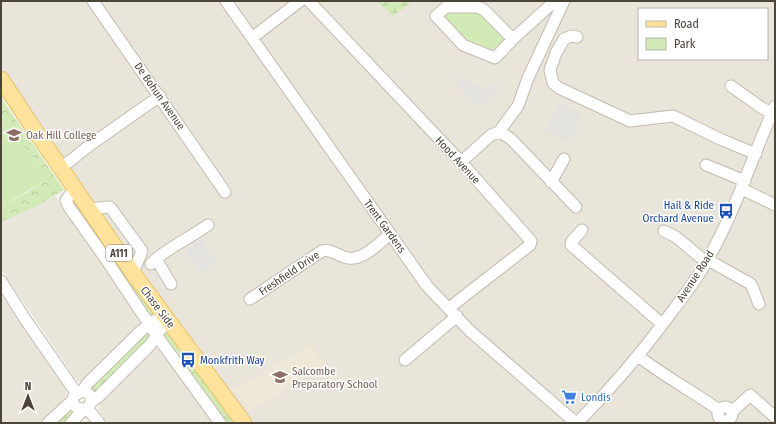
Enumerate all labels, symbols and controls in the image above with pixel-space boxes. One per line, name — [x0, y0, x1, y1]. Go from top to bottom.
legend — [638, 8, 768, 60]
text: Road — [674, 17, 699, 31]
text: Park — [674, 37, 696, 51]
street label: De Bohun Avenue — [132, 60, 188, 132]
school or university icon: Oak Hill College — [5, 126, 23, 144]
place label: Oak Hill College — [26, 129, 97, 142]
street label: Hood Avenue — [432, 134, 483, 187]
street label: Trent Gardens — [361, 197, 408, 256]
place label: Hail & Ride Orchard Avenue — [643, 199, 714, 225]
bus stop icon: Hail & Ride Orchard Avenue — [717, 202, 735, 220]
road number: A111 — [106, 245, 132, 261]
street label: Avenue Road — [674, 248, 717, 304]
street label: Freshfield Drive — [257, 249, 322, 298]
street label: Chase Side — [138, 284, 177, 331]
bus stop icon: Monkfrith Way — [179, 351, 197, 369]
place label: Monkfrith Way — [200, 354, 265, 367]
place label: Salcombe Preparatory School — [292, 365, 378, 391]
school or university icon: Salcombe Preparatory School — [271, 368, 289, 386]
north arrow — [8, 376, 48, 416]
text: N — [25, 380, 31, 393]
supermarket icon: Londis — [560, 388, 578, 406]
place label: Londis — [581, 391, 611, 404]

